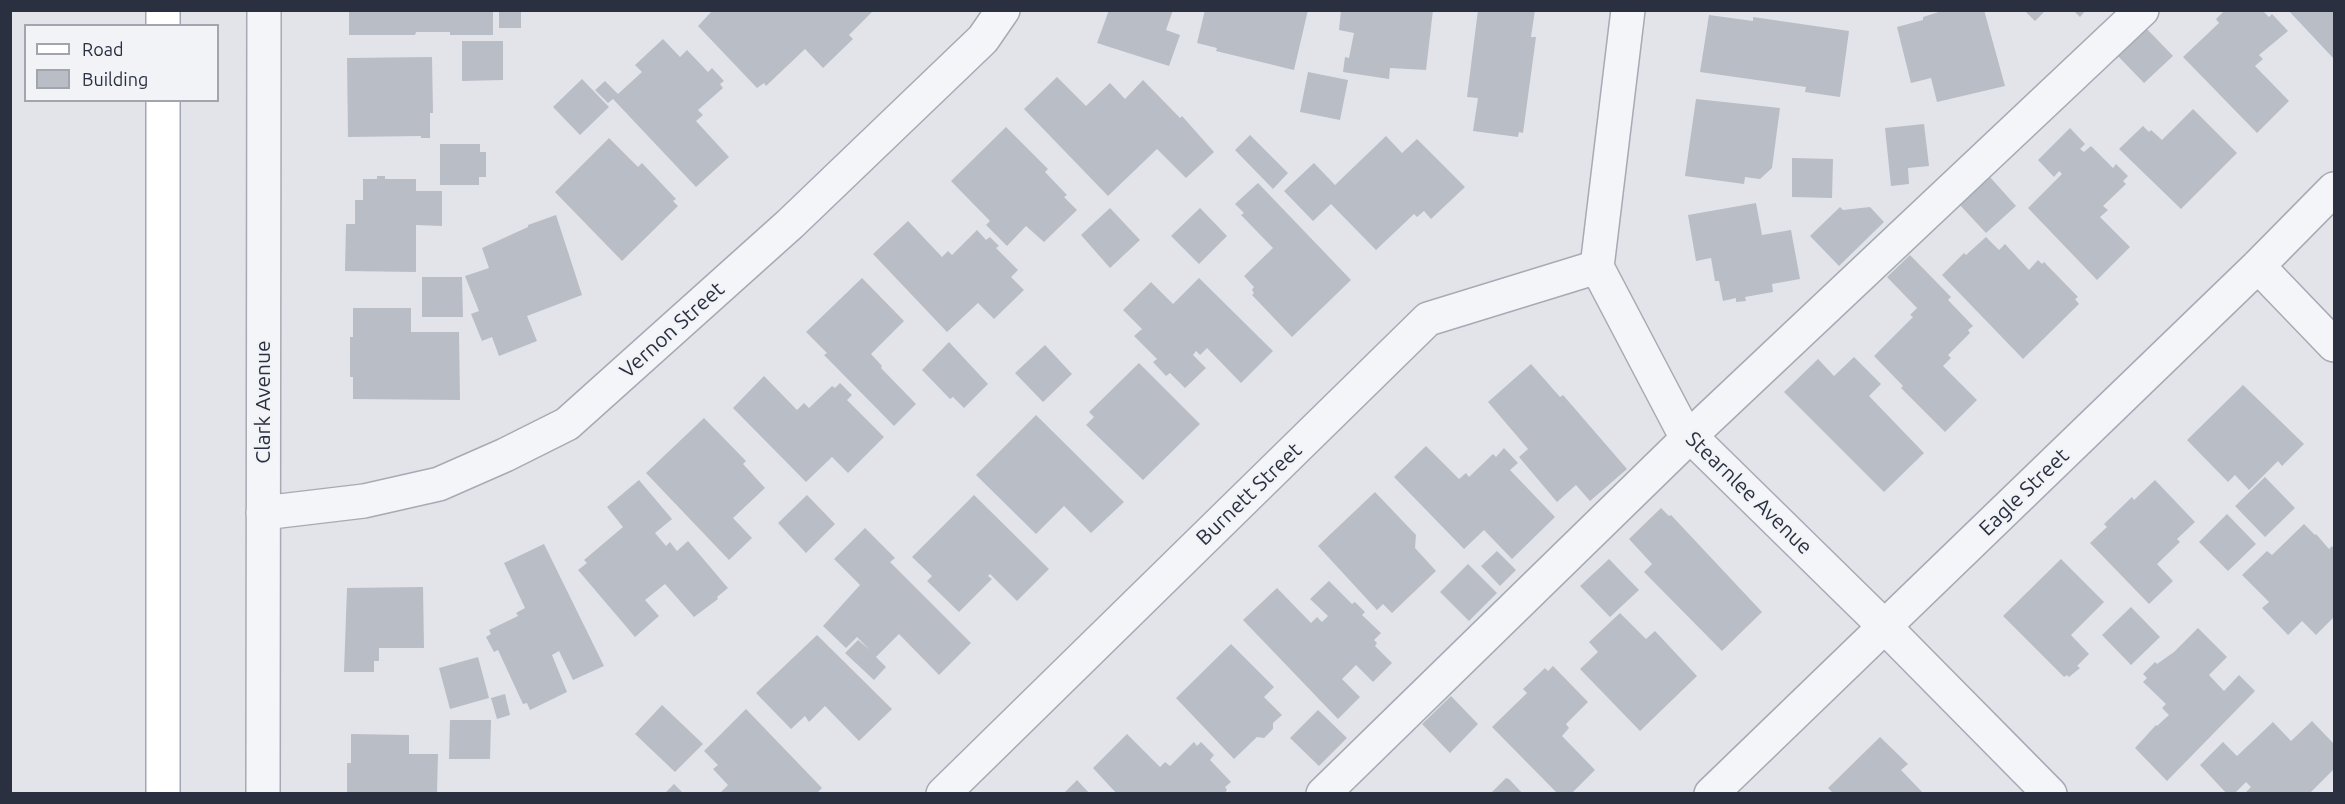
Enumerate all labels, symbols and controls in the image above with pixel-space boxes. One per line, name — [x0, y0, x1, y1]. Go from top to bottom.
legend — [24, 24, 219, 102]
text: Road — [82, 39, 124, 59]
text: Building — [82, 69, 148, 89]
street label: Vernon Street — [615, 277, 729, 383]
street label: Clark Avenue — [250, 340, 276, 464]
street label: Stearnlee Avenue — [1681, 426, 1817, 560]
street label: Burnett Street — [1191, 437, 1307, 551]
street label: Eagle Street — [1974, 443, 2074, 541]

